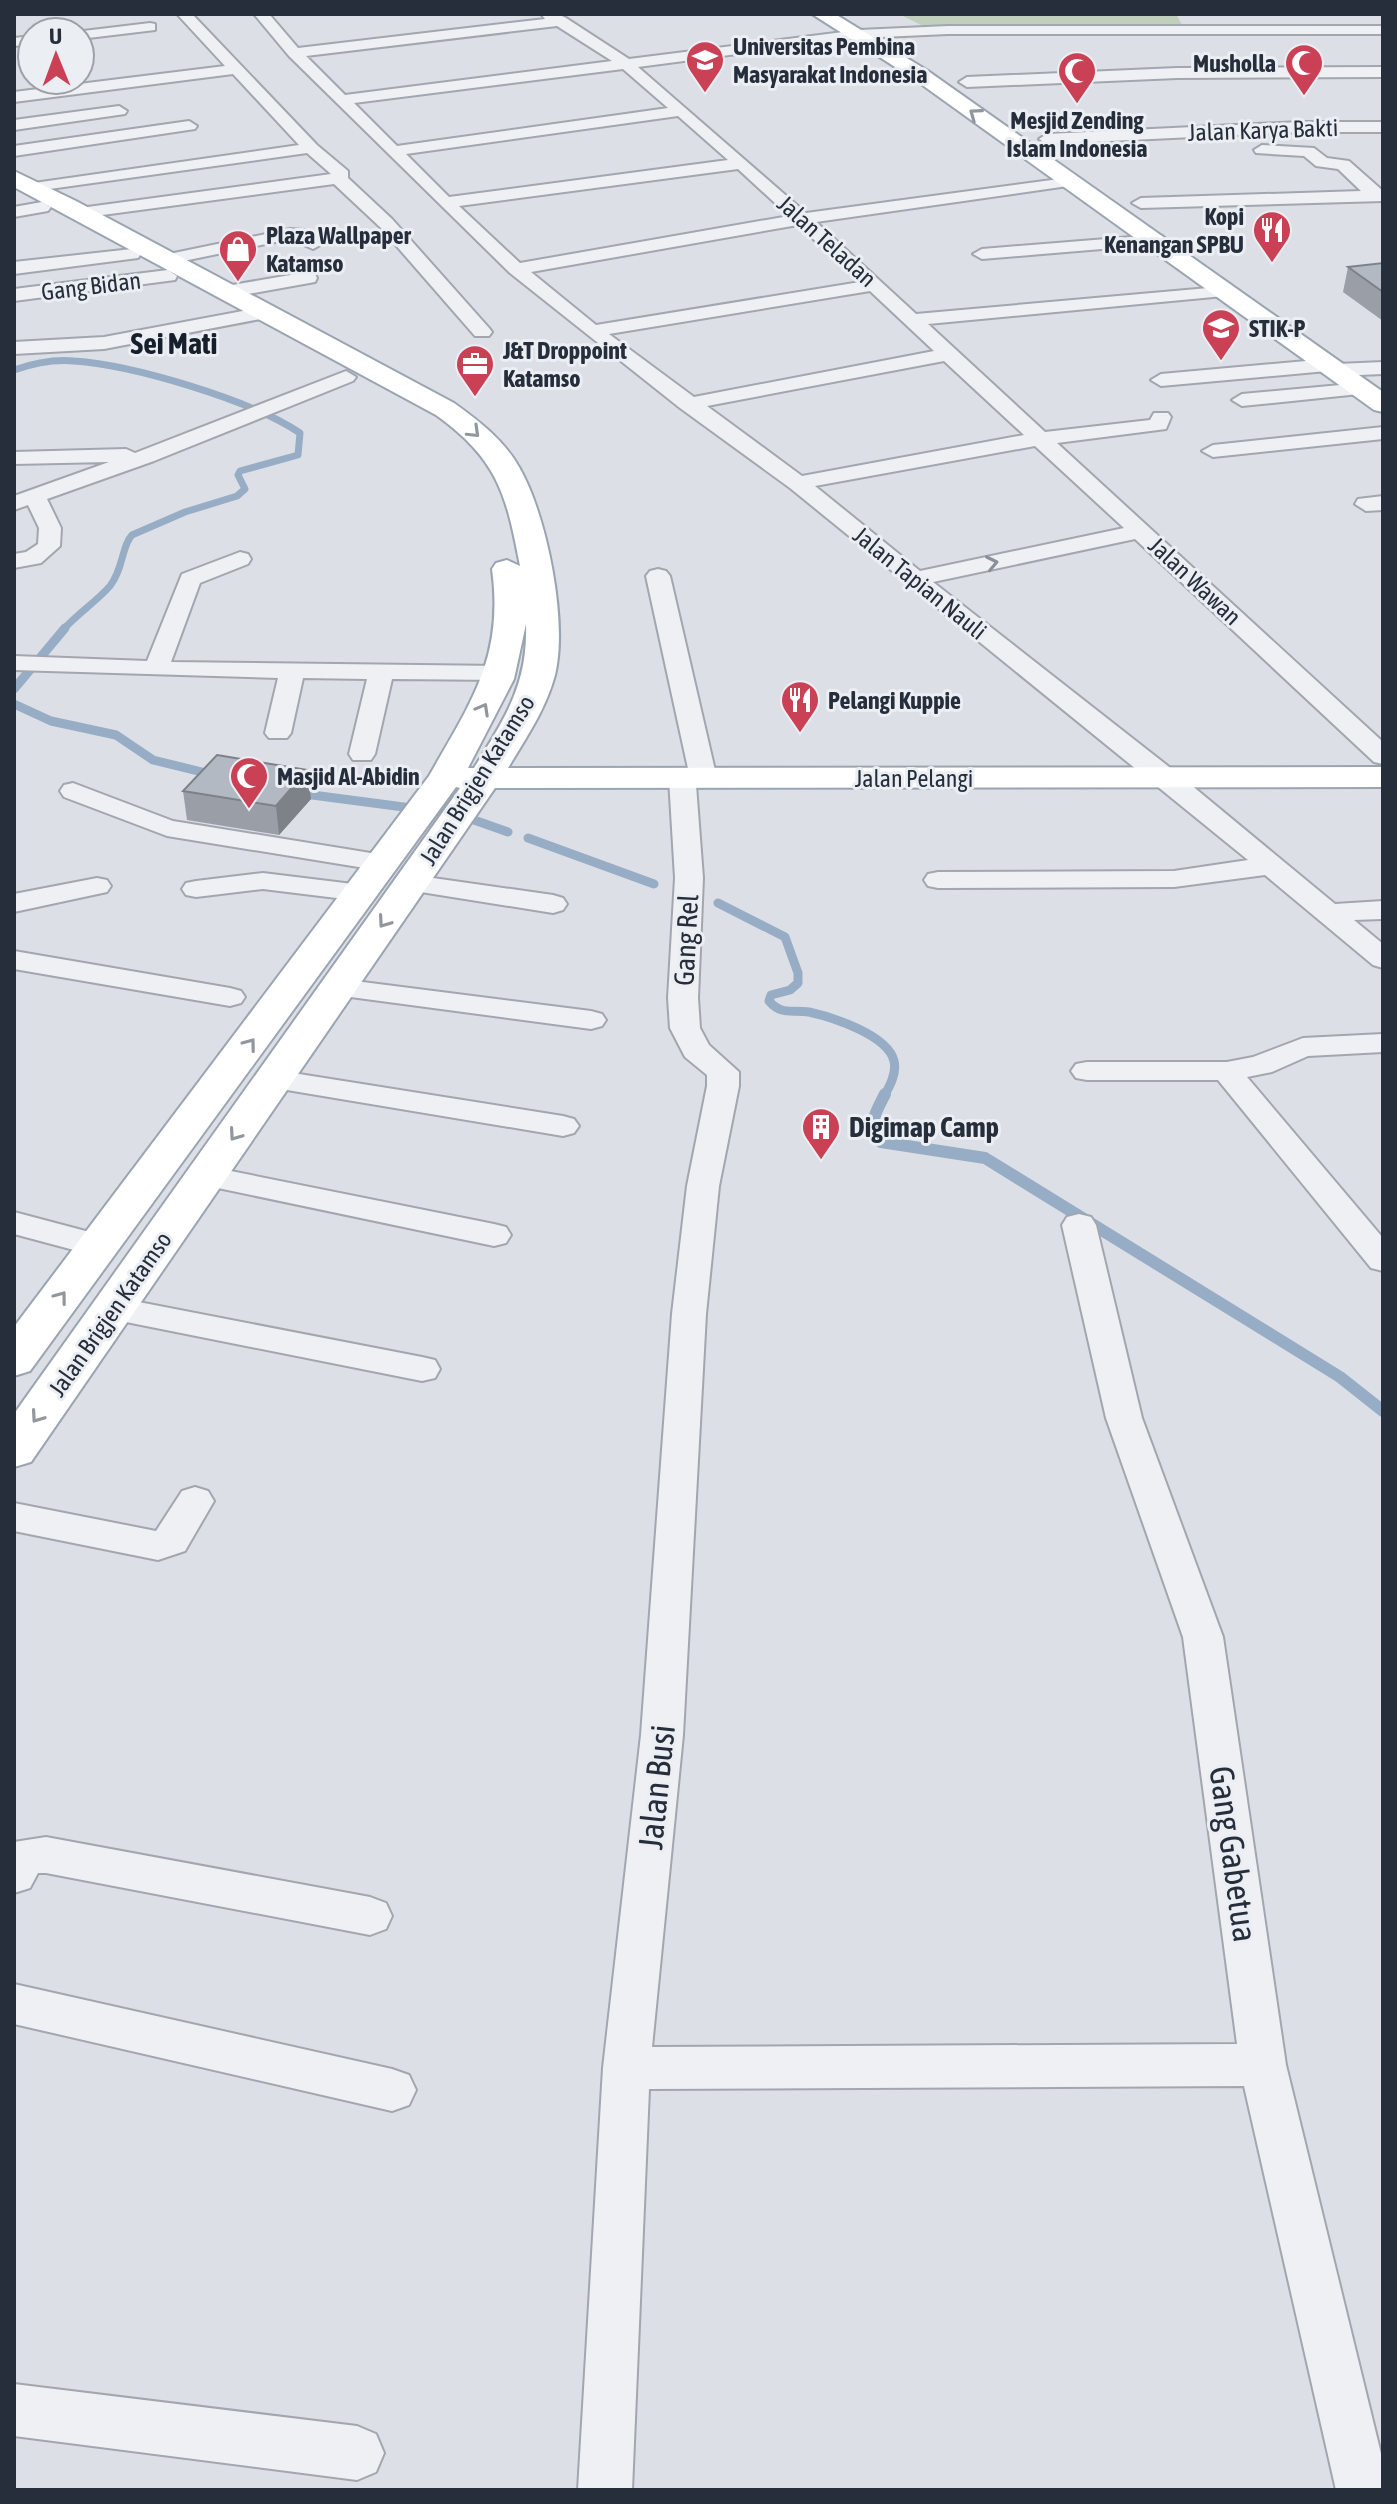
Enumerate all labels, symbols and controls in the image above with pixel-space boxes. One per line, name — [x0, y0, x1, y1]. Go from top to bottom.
north arrow — [16, 16, 96, 96]
text: U — [49, 23, 62, 49]
place label: Universitas Pembina Masyarakat Indonesia — [733, 33, 927, 88]
school or university icon: Universitas Pembina Masyarakat Indonesia — [684, 39, 726, 94]
mosque icon: Musholla — [1283, 42, 1325, 97]
mosque icon: Mesjid Zending Islam Indonesia — [1056, 50, 1098, 105]
place label: Musholla — [1193, 50, 1276, 77]
place label: Mesjid Zending Islam Indonesia — [1007, 107, 1147, 162]
one-way arrow — [970, 109, 984, 124]
street label: Jalan Karya Bakti — [1187, 114, 1339, 146]
street label: Jalan Teladan — [772, 190, 882, 292]
place label: Kopi Kenangan SPBU — [1104, 203, 1244, 258]
restaurant icon: Kopi Kenangan SPBU — [1251, 209, 1293, 264]
place label: Plaza Wallpaper Katamso — [266, 222, 412, 277]
shop icon: Plaza Wallpaper Katamso — [217, 228, 259, 283]
street label: Gang Bidan — [40, 266, 142, 306]
school or university icon: STIK-P — [1200, 307, 1242, 362]
place label: STIK-P — [1249, 315, 1305, 342]
district label: Sei Mati — [131, 326, 217, 360]
place label: J&T Droppoint Katamso — [502, 337, 627, 392]
office icon: J&T Droppoint Katamso — [454, 343, 496, 398]
one-way arrow — [465, 422, 479, 437]
street label: Jalan Tapian Nauli — [848, 521, 992, 645]
street label: Jalan Wawan — [1143, 532, 1247, 630]
one-way arrow — [984, 555, 998, 572]
restaurant icon: Pelangi Kuppie — [779, 679, 821, 734]
place label: Pelangi Kuppie — [828, 687, 961, 714]
street label: Jalan Brigjen Katamso — [414, 690, 540, 870]
one-way arrow — [473, 703, 488, 717]
mosque icon: Masjid Al-Abidin — [228, 755, 270, 810]
place label: Masjid Al-Abidin — [277, 763, 420, 790]
street label: Jalan Pelangi — [855, 765, 973, 792]
street label: Gang Rel — [668, 893, 704, 987]
one-way arrow — [379, 914, 394, 928]
one-way arrow — [240, 1038, 254, 1053]
building icon: Digimap Camp — [800, 1106, 842, 1161]
place label: Digimap Camp — [849, 1111, 999, 1143]
one-way arrow — [230, 1127, 245, 1141]
street label: Jalan Brigjen Katamso — [43, 1227, 177, 1401]
one-way arrow — [51, 1292, 66, 1306]
one-way arrow — [32, 1408, 47, 1422]
street label: Jalan Busi — [630, 1723, 682, 1851]
street label: Gang Gabetua — [1202, 1764, 1266, 1944]

